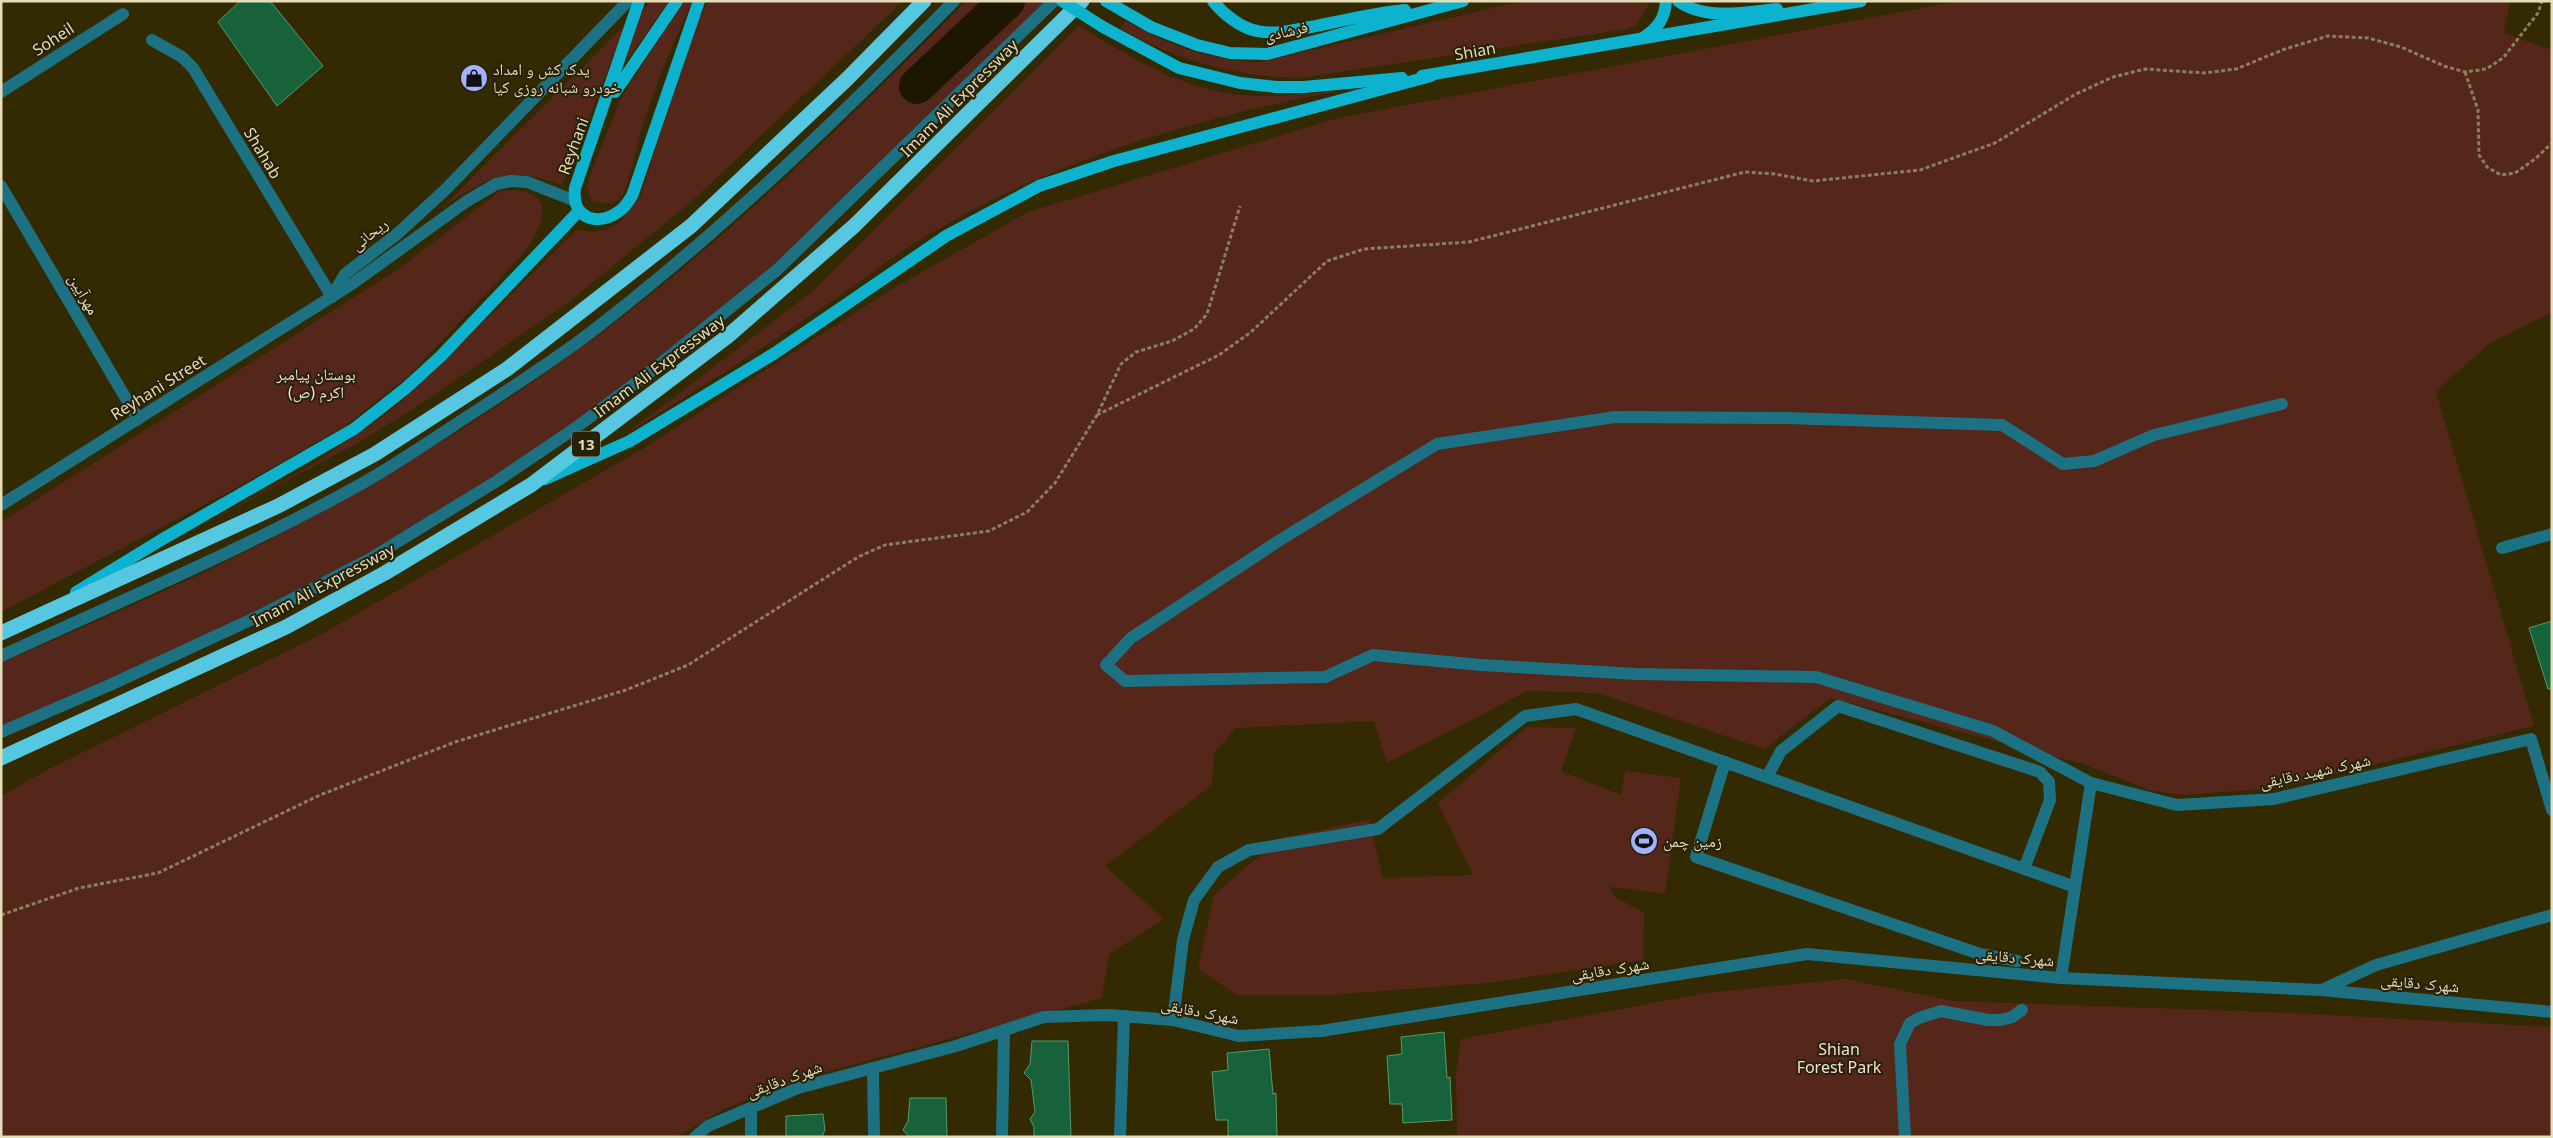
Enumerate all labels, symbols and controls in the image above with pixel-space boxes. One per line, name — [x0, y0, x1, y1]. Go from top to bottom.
street label: فرشادی — [1262, 15, 1310, 47]
street label: Soheil — [28, 17, 78, 61]
street label: Imam Ali Expressway — [895, 34, 1023, 162]
street label: Shian — [1453, 37, 1497, 65]
place label: یدک کش و امداد خودرو شبانه روزی کیا — [493, 58, 621, 98]
shop icon: یدک کش و امداد خودرو شبانه روزی کیا — [459, 63, 489, 93]
street label: Reyhani — [552, 114, 594, 178]
street label: Shahab — [239, 123, 287, 183]
street label: ریحانی — [346, 212, 392, 256]
street label: مهرآیین — [63, 269, 105, 319]
street label: Imam Ali Expressway — [589, 309, 730, 423]
street label: Reyhani Street — [106, 349, 210, 425]
park label: بوستان پیامبر اکرم (ص) — [275, 363, 356, 403]
road number: 13 — [572, 432, 600, 456]
street label: Imam Ali Expressway — [248, 538, 399, 632]
street label: شهرک شهید دقایقی — [2257, 748, 2373, 794]
sports icon: زمین چمن — [1629, 826, 1659, 856]
place label: زمین چمن — [1663, 830, 1722, 852]
street label: شهرک دقایقی — [1975, 943, 2055, 971]
street label: شهرک دقایقی — [1569, 952, 1651, 986]
street label: شهرک دقایقی — [2380, 969, 2460, 997]
street label: شهرک دقایقی — [1159, 993, 1241, 1029]
park label: Shian Forest Park — [1797, 1038, 1882, 1078]
street label: شهرک دقایقی — [743, 1055, 825, 1103]

